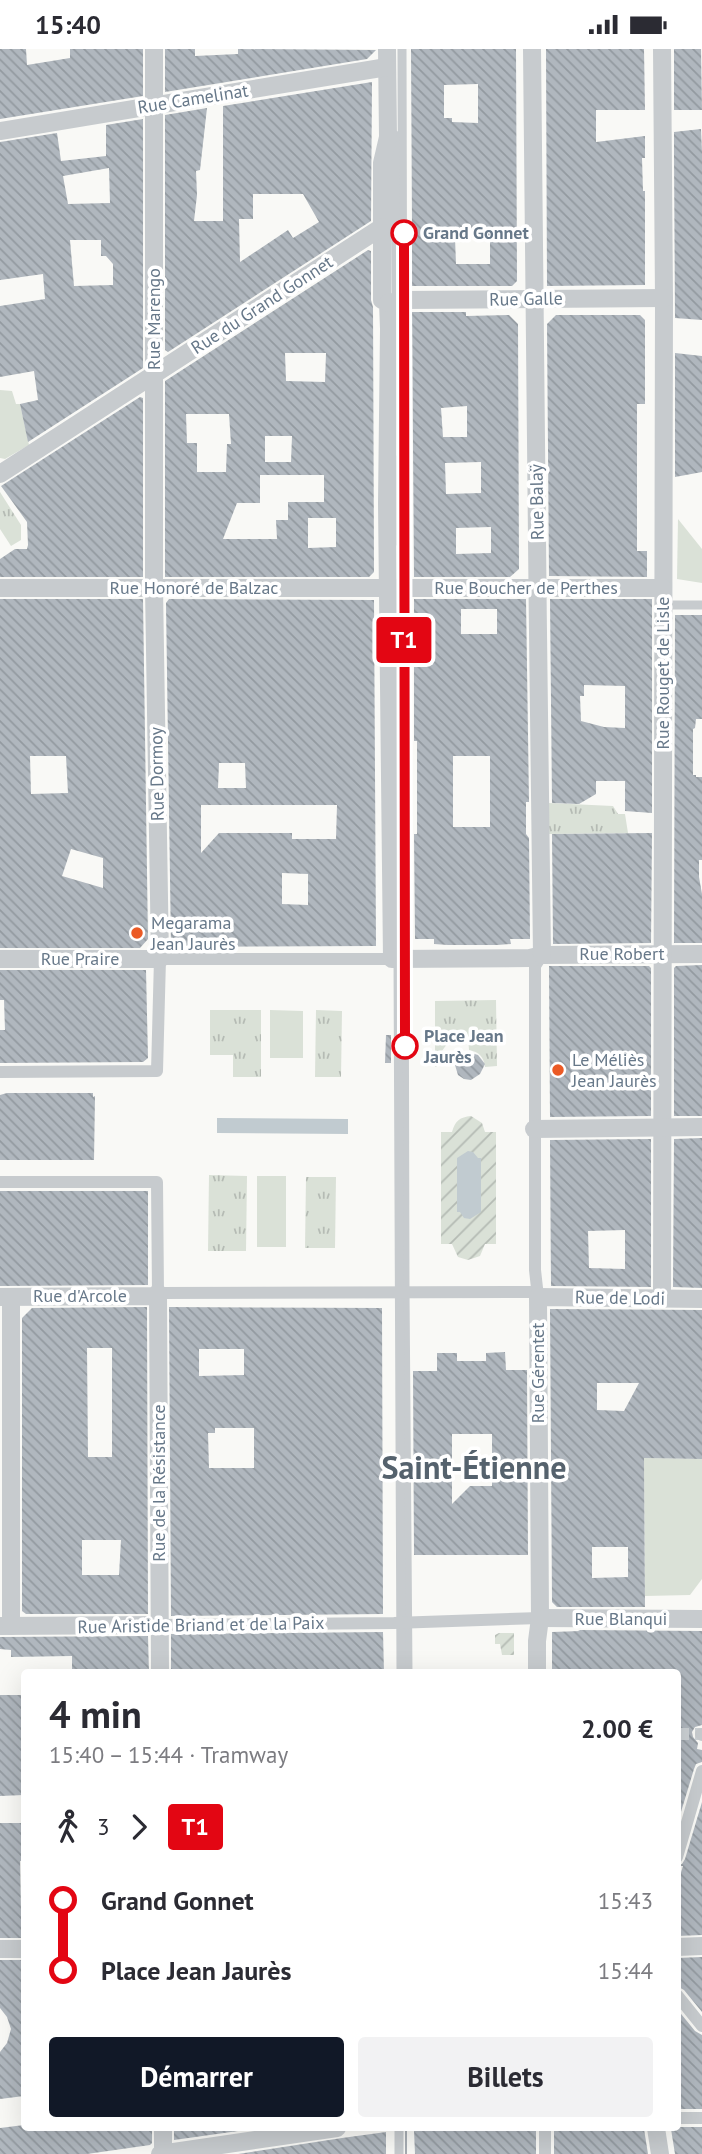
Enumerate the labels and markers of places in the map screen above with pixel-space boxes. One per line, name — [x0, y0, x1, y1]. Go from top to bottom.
marker: Grand Gonnet — [391, 220, 417, 246]
place label: Grand Gonnet — [423, 221, 529, 244]
place label: Megarama Jean Jaurès — [150, 911, 236, 955]
marker: Megarama Jean Jaurès — [129, 925, 145, 941]
place label: Place Jean Jaurès — [423, 1024, 504, 1068]
marker: Place Jean Jaurès — [392, 1033, 418, 1059]
place label: Le Méliès Jean Jaurès — [571, 1048, 657, 1092]
marker: Le Méliès Jean Jaurès — [550, 1062, 566, 1078]

